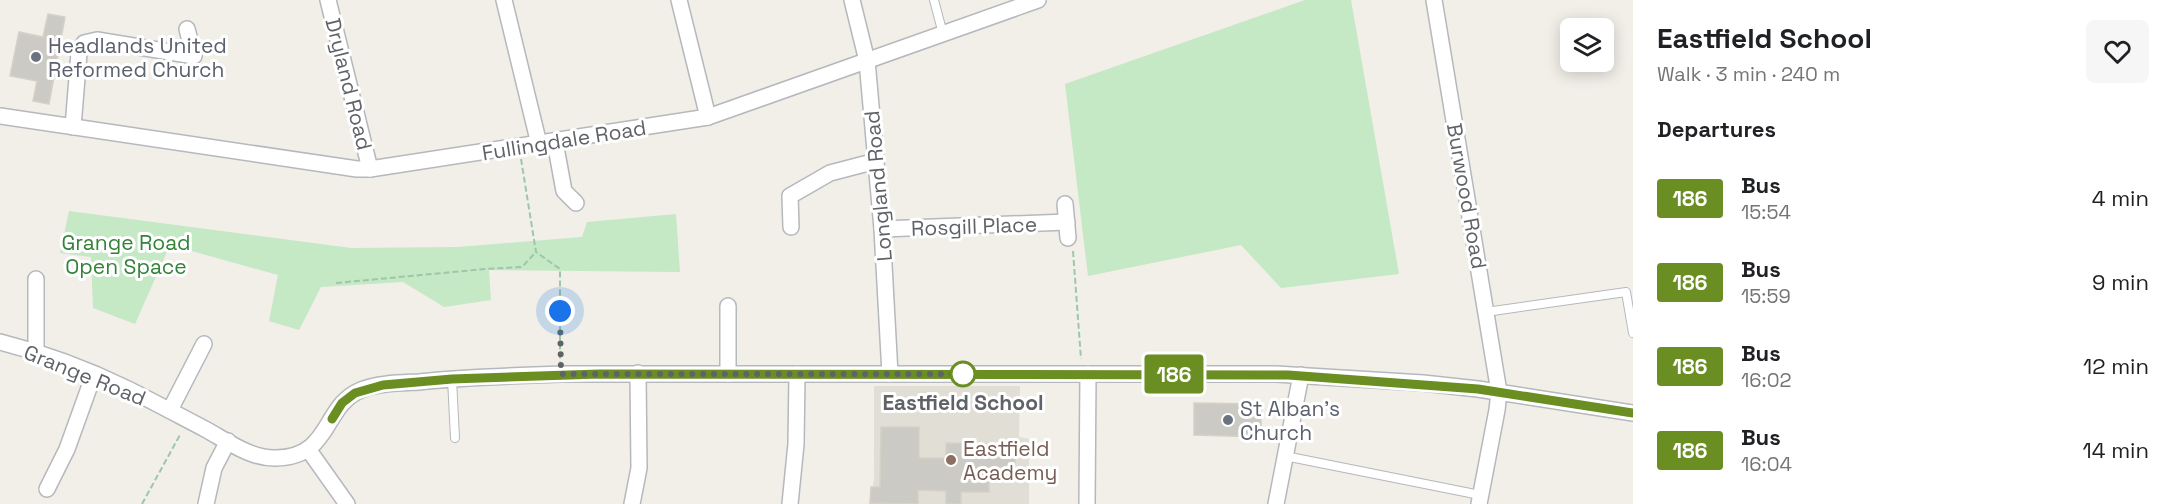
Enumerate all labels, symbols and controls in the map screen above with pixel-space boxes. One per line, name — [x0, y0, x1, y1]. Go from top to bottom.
street label: Dryland Road — [320, 15, 378, 153]
map controls — [1560, 18, 1614, 72]
button: layers — [1560, 18, 1614, 72]
text: Eastfield School — [1657, 20, 1872, 56]
button: heart — [2086, 20, 2149, 83]
place label: Headlands United Reformed Church — [48, 32, 227, 83]
marker: Headlands United Reformed Church — [29, 50, 43, 64]
text: Walk · 3 min · 240 m — [1657, 61, 1840, 87]
street label: Longland Road — [858, 109, 898, 263]
street label: Fullingdale Road — [480, 114, 648, 166]
text: Departures — [1657, 115, 1776, 143]
street label: Burwood Road — [1441, 121, 1493, 271]
text: Bus — [1741, 171, 1781, 199]
text: 4 min — [2092, 184, 2149, 212]
text: 186 — [1672, 185, 1708, 212]
text: 15:54 — [1741, 199, 1791, 225]
street label: Rosgill Place — [910, 210, 1038, 242]
park label: Grange Road Open Space — [61, 229, 191, 280]
text: Bus — [1741, 255, 1781, 283]
text: 9 min — [2092, 268, 2149, 296]
text: 186 — [1672, 269, 1708, 296]
text: 15:59 — [1741, 283, 1791, 309]
your location — [545, 296, 575, 326]
street label: Grange Road — [20, 338, 150, 412]
text: Bus — [1741, 339, 1781, 367]
text: 12 min — [2083, 352, 2149, 380]
text: 186 — [1672, 353, 1708, 380]
line badge: 186 — [1140, 354, 1208, 394]
marker: Eastfield School — [950, 361, 976, 387]
text: 186 — [1156, 361, 1192, 388]
text: 16:02 — [1741, 367, 1792, 393]
place label: Eastfield School — [882, 389, 1044, 416]
place label: St Alban's Church — [1240, 395, 1340, 446]
marker: St Alban's Church — [1221, 413, 1235, 427]
text: Bus — [1741, 423, 1781, 451]
place label: Eastfield Academy — [963, 435, 1057, 486]
text: 14 min — [2083, 436, 2149, 464]
text: 186 — [1672, 437, 1708, 464]
text: 16:04 — [1741, 451, 1792, 477]
marker: Eastfield Academy — [944, 453, 958, 467]

